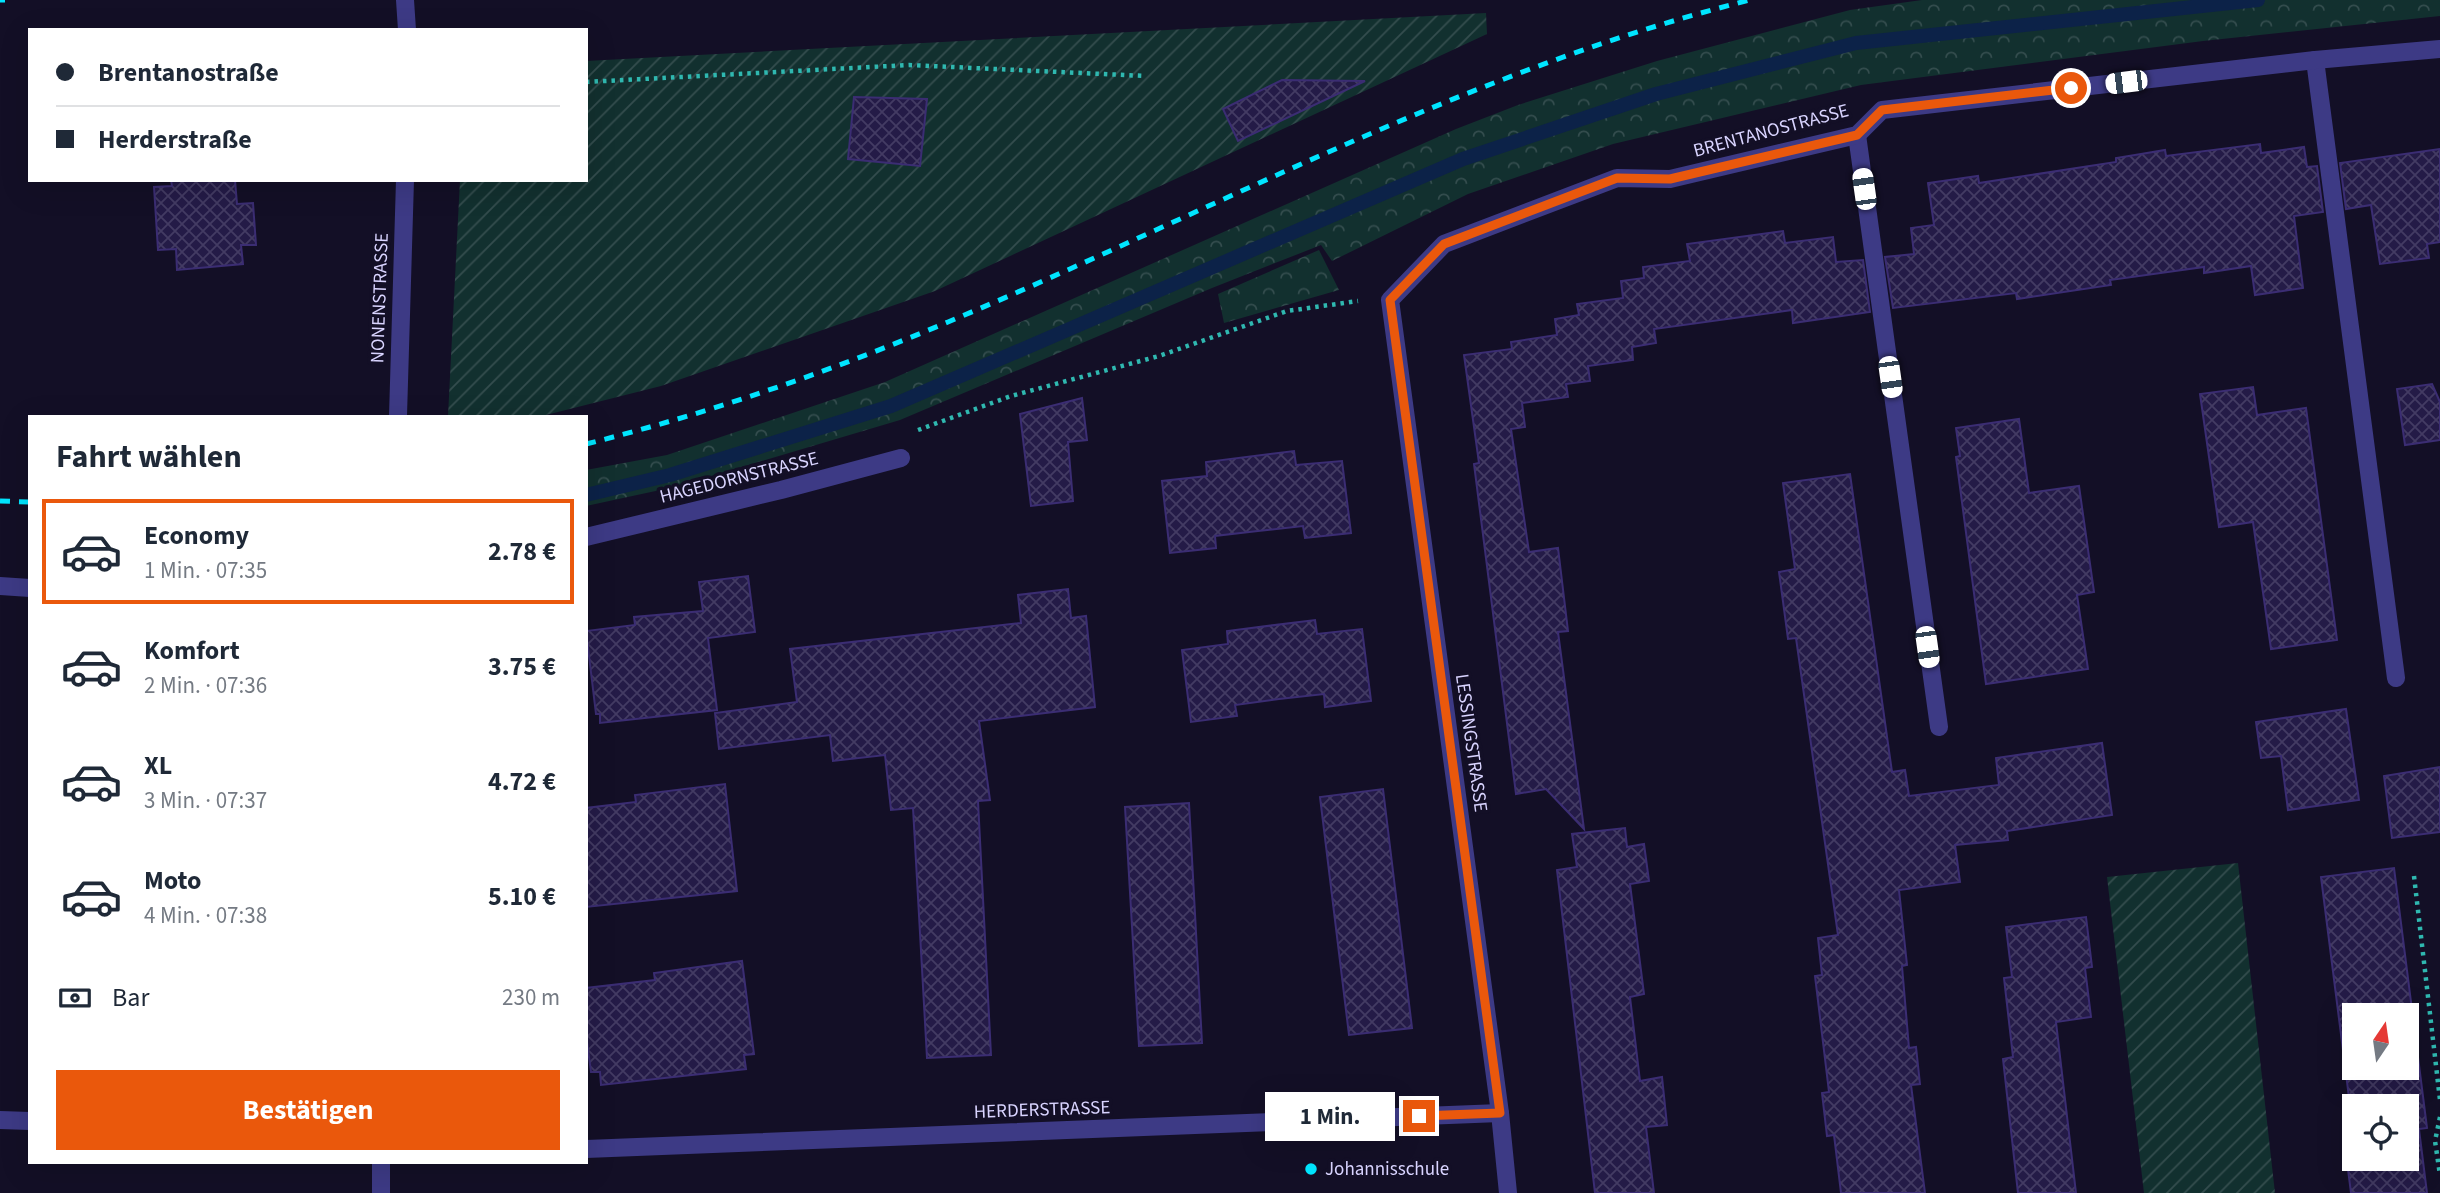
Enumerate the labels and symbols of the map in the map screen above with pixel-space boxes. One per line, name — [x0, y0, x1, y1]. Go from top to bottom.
car — [2104, 69, 2149, 95]
route start — [2055, 72, 2087, 104]
street label: BRENTANOSTRASSE — [1690, 97, 1852, 165]
car — [1851, 167, 1878, 211]
street label: NONENSTRASSE — [364, 232, 396, 364]
car — [1877, 355, 1904, 399]
street label: HAGEDORNSTRASSE — [657, 445, 821, 511]
car — [1914, 625, 1941, 669]
street label: LESSINGSTRASSE — [1448, 672, 1494, 814]
north arrow — [2342, 1003, 2418, 1080]
callout: 1 Min. — [1265, 1092, 1394, 1140]
street label: HERDERSTRASSE — [973, 1094, 1111, 1126]
route end — [1403, 1100, 1435, 1132]
place label: Johannisschule — [1325, 1156, 1449, 1183]
marker: Johannisschule — [1303, 1161, 1319, 1177]

